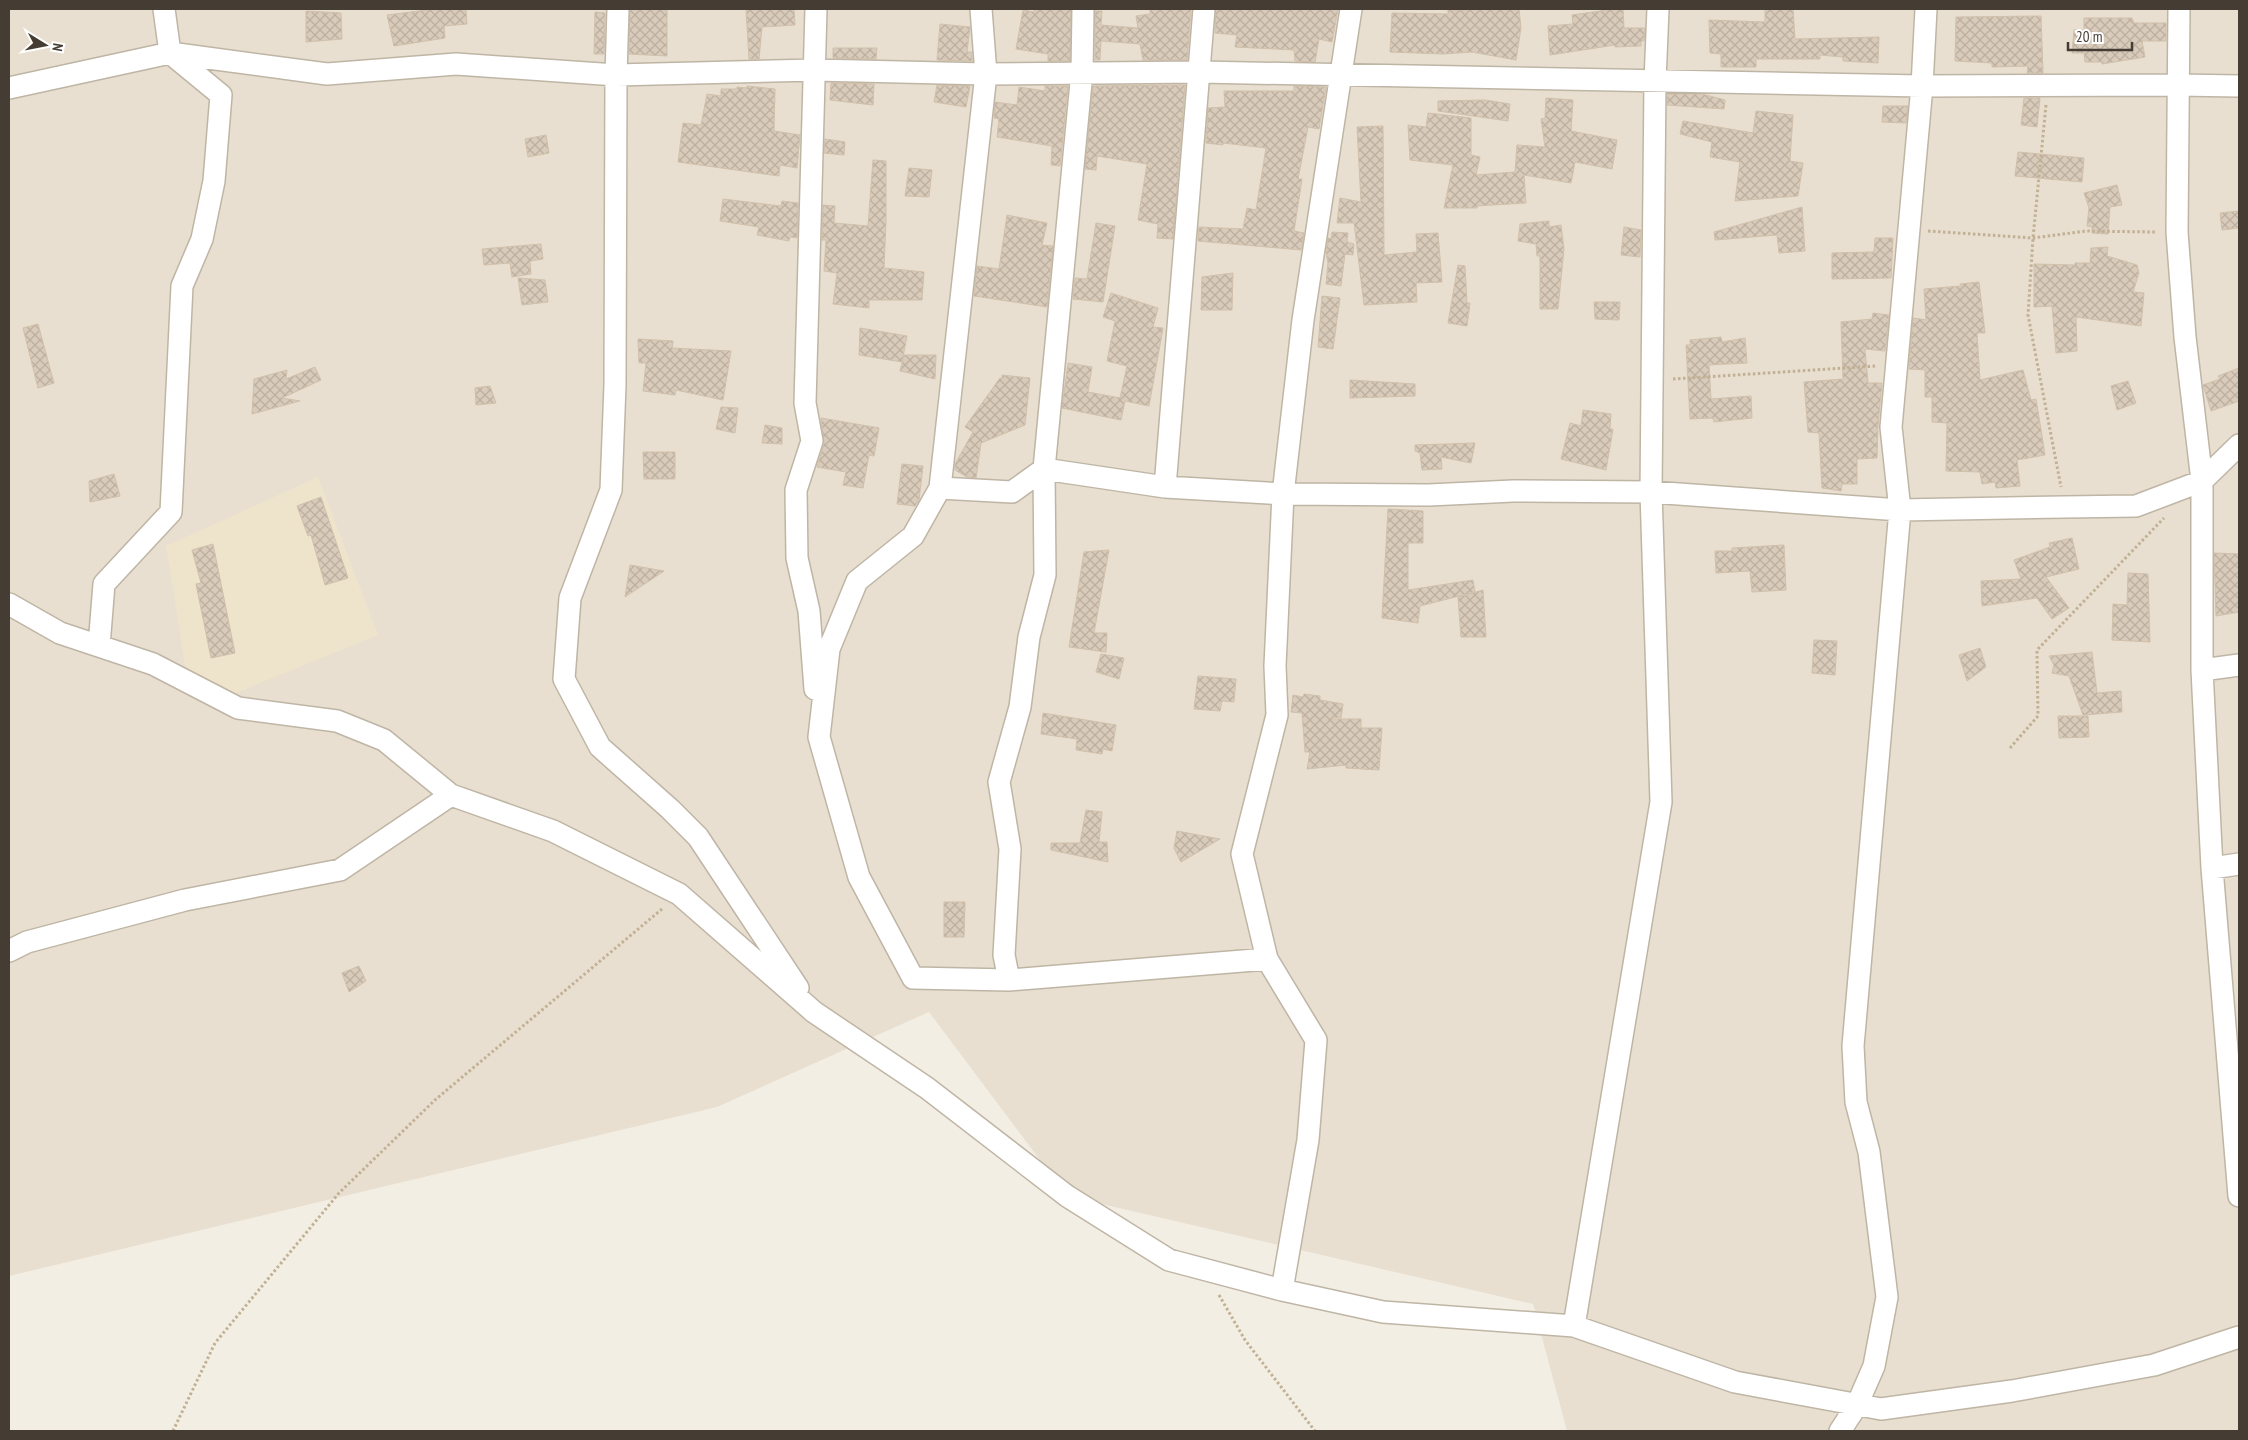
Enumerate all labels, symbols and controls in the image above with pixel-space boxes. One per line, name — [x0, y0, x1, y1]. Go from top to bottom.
north arrow — [20, 20, 70, 70]
scale bar — [2068, 20, 2132, 52]
text: 20 m — [2076, 27, 2102, 46]
text: N — [48, 42, 67, 53]

